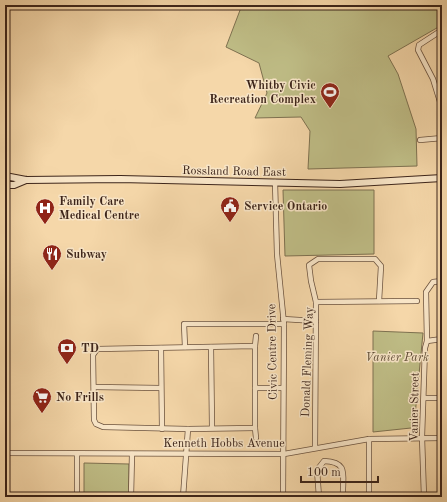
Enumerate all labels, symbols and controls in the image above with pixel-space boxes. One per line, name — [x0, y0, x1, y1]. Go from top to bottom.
place label: Whitby Civic Recreation Complex — [209, 80, 316, 106]
sports icon: Whitby Civic Recreation Complex — [319, 81, 341, 109]
street label: Rossland Road East — [182, 165, 286, 179]
public building icon: Service Ontario — [219, 195, 241, 223]
place label: Family Care Medical Centre — [59, 196, 140, 222]
hospital icon: Family Care Medical Centre — [34, 197, 56, 225]
place label: Service Ontario — [244, 201, 327, 213]
restaurant icon: Subway — [41, 243, 63, 271]
place label: Subway — [66, 249, 107, 261]
street label: Civic Centre Drive — [266, 303, 280, 400]
street label: Donald Fleming Way — [300, 306, 316, 417]
bank icon: TD — [56, 337, 78, 365]
place label: TD — [81, 343, 99, 355]
park label: Vanier Park — [365, 352, 429, 364]
street label: Vanier Street — [408, 372, 422, 442]
supermarket icon: No Frills — [31, 386, 53, 414]
place label: No Frills — [56, 392, 104, 404]
street label: Kenneth Hobbs Avenue — [163, 438, 285, 450]
scale bar — [301, 458, 378, 484]
text: 100 m — [307, 467, 341, 479]

